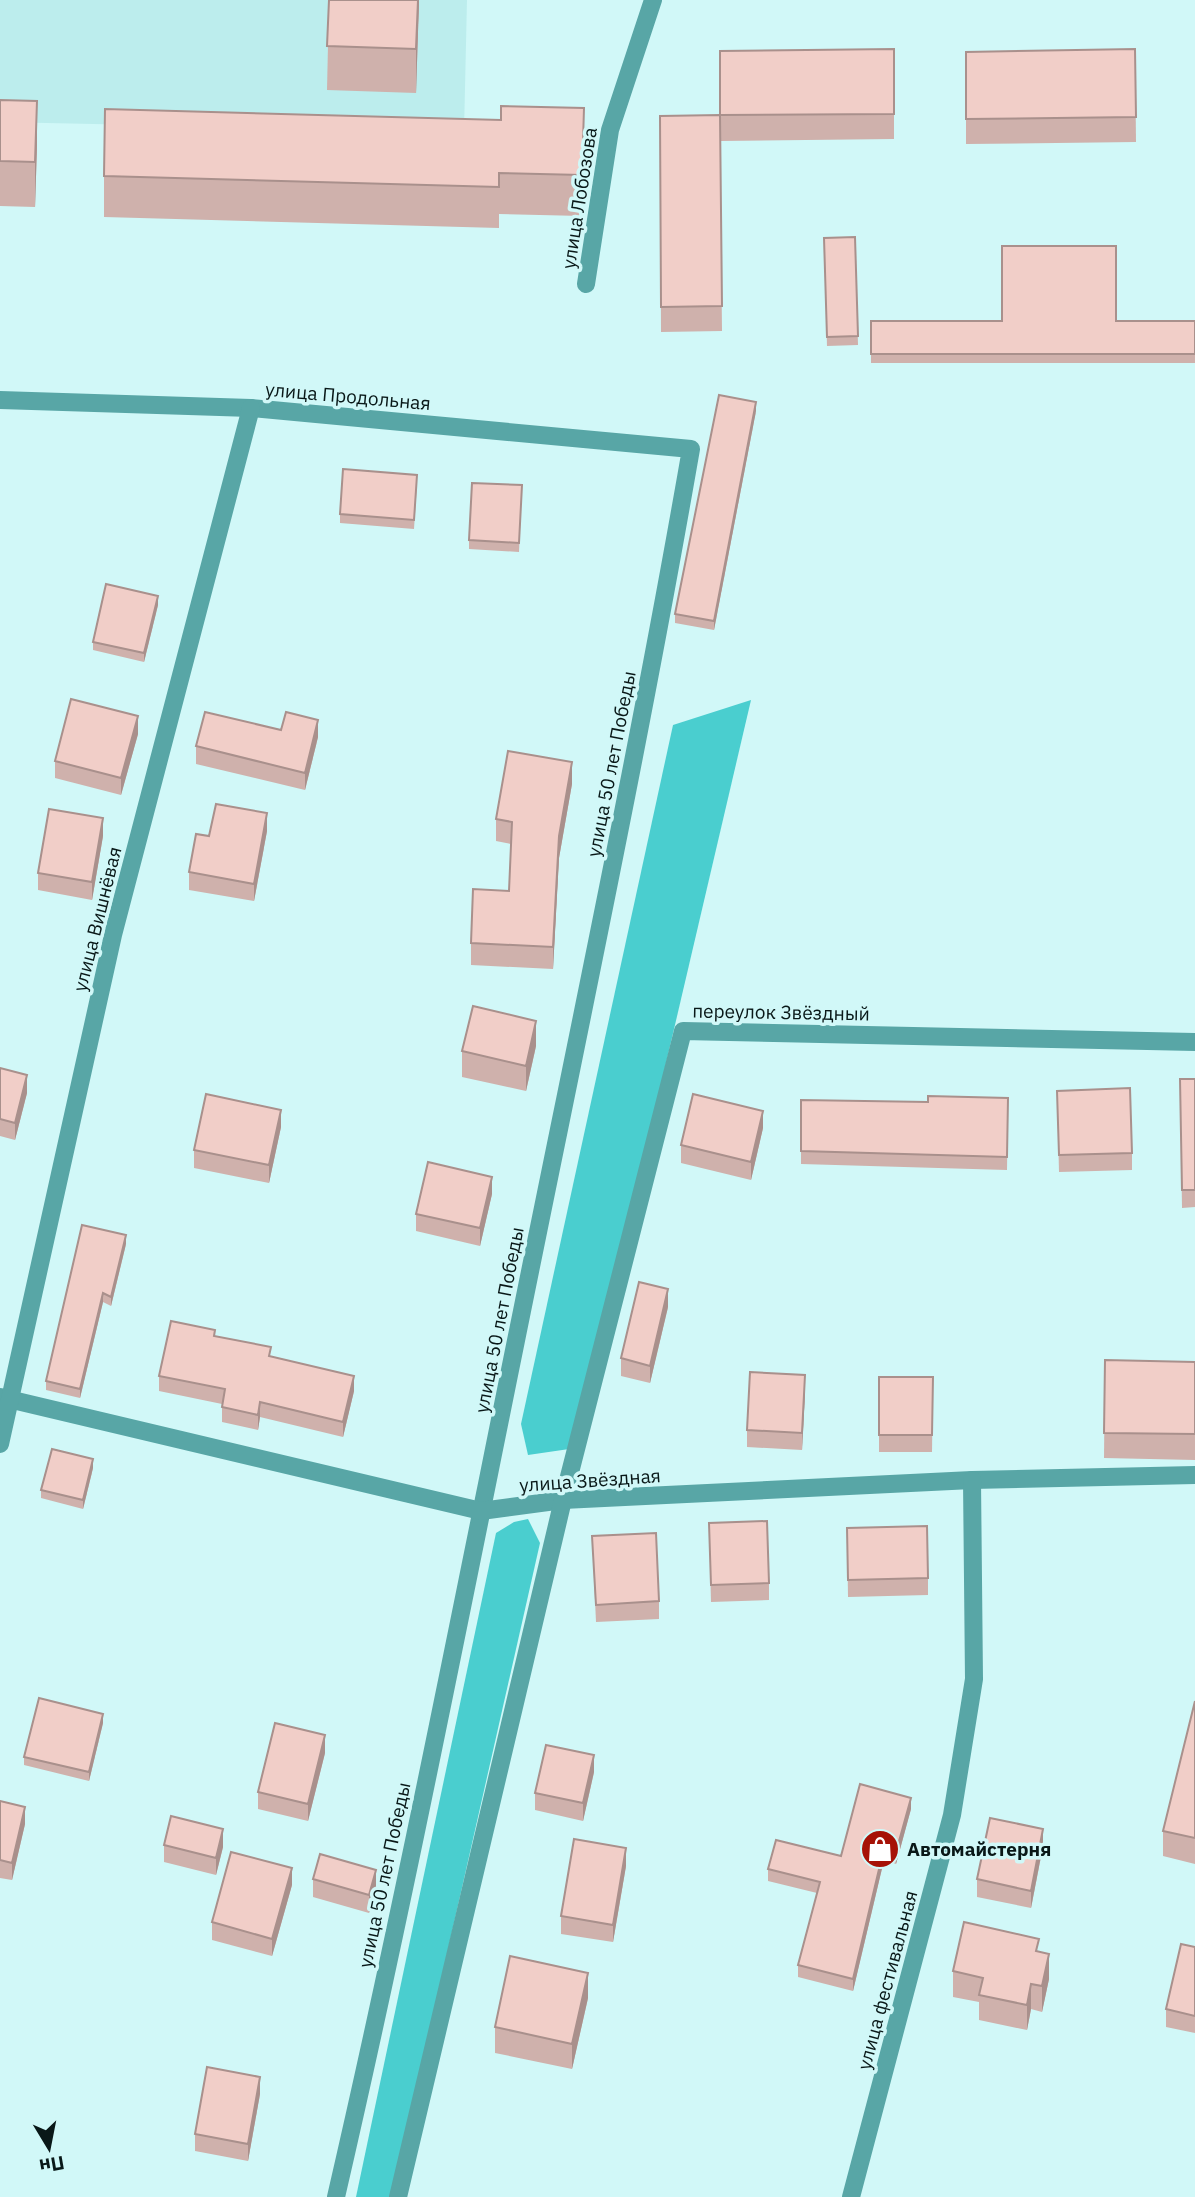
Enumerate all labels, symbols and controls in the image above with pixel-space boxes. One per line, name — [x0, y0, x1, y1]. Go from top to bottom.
street label: улица Лобозова — [556, 126, 602, 270]
street label: улица Продольная — [264, 377, 432, 415]
street label: улица 50 лет Победы — [581, 669, 641, 859]
street label: улица Вишнёвая — [67, 844, 127, 994]
street label: переулок Звёздный — [692, 998, 870, 1026]
street label: улица 50 лет Победы — [469, 1225, 529, 1415]
street label: улица Звёздная — [518, 1463, 662, 1497]
street label: улица 50 лет Победы — [353, 1780, 415, 1970]
shop icon: Автомайстерня — [859, 1828, 901, 1870]
place label: Автомайстерня — [907, 1837, 1051, 1861]
street label: улица фестивальная — [852, 1888, 922, 2072]
north arrow — [14, 2113, 84, 2183]
text: Пн — [38, 2151, 66, 2179]

